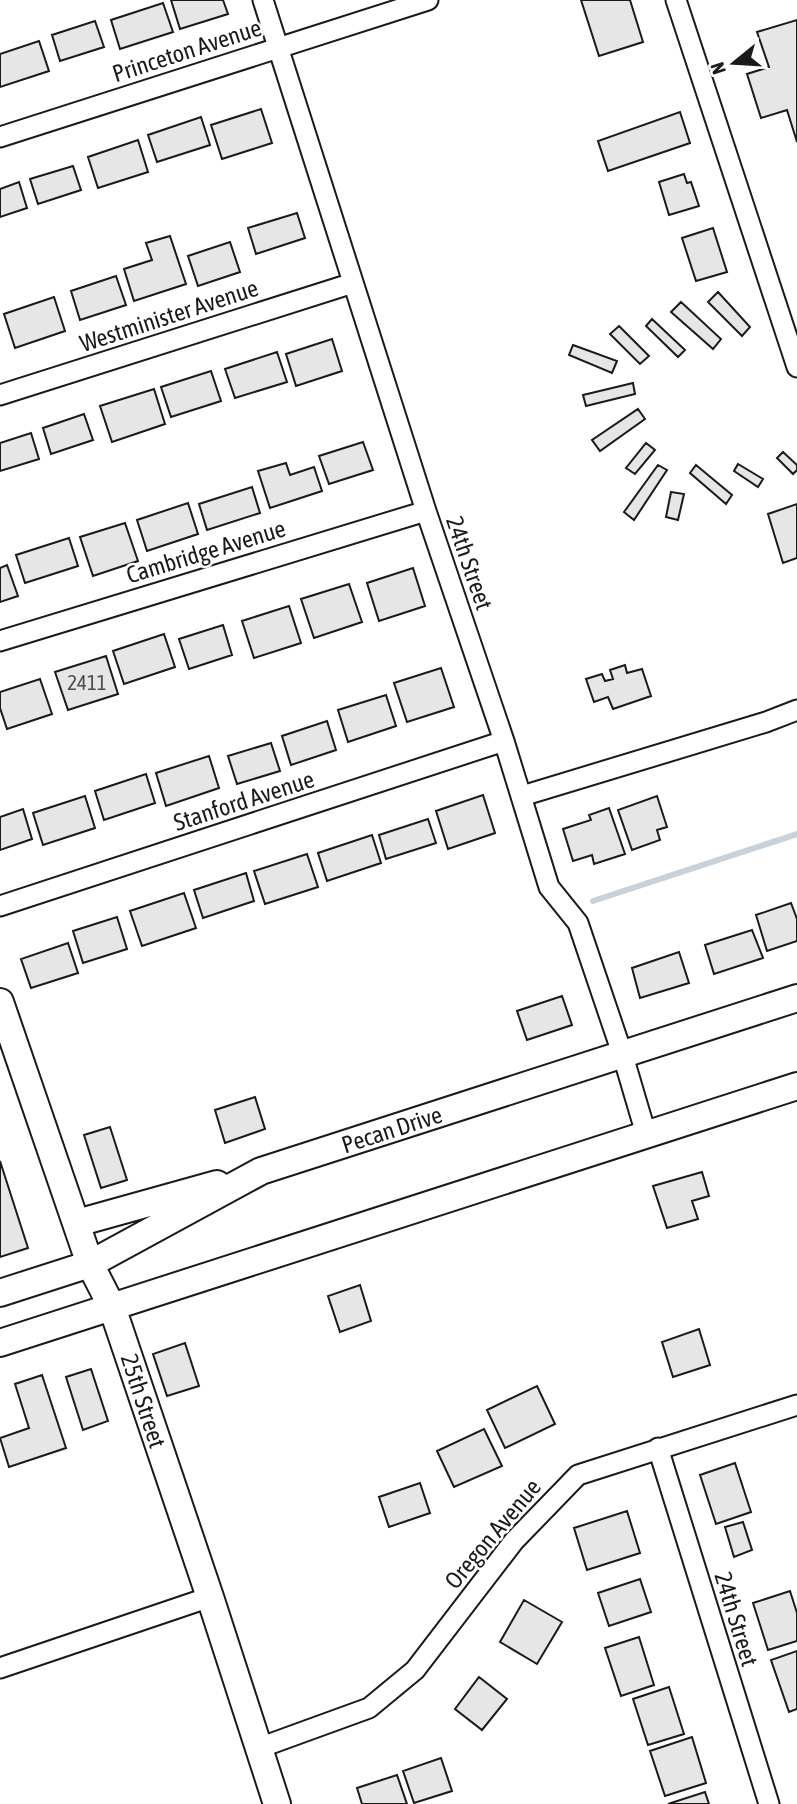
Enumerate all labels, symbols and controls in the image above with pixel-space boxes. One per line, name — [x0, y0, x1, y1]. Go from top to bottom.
street label: Princeton Avenue — [109, 14, 265, 87]
north arrow — [699, 28, 769, 98]
text: N — [706, 60, 730, 77]
street label: Westminister Avenue — [76, 274, 261, 357]
street label: 24th Street — [441, 513, 498, 613]
street label: Cambridge Avenue — [123, 514, 289, 589]
house number: 2411 — [67, 670, 107, 694]
street label: Stanford Avenue — [170, 765, 317, 836]
street label: Pecan Drive — [338, 1101, 445, 1158]
street label: 25th Street — [116, 1351, 171, 1451]
street label: Oregon Avenue — [439, 1473, 546, 1594]
street label: 24th Street — [709, 1568, 764, 1669]

